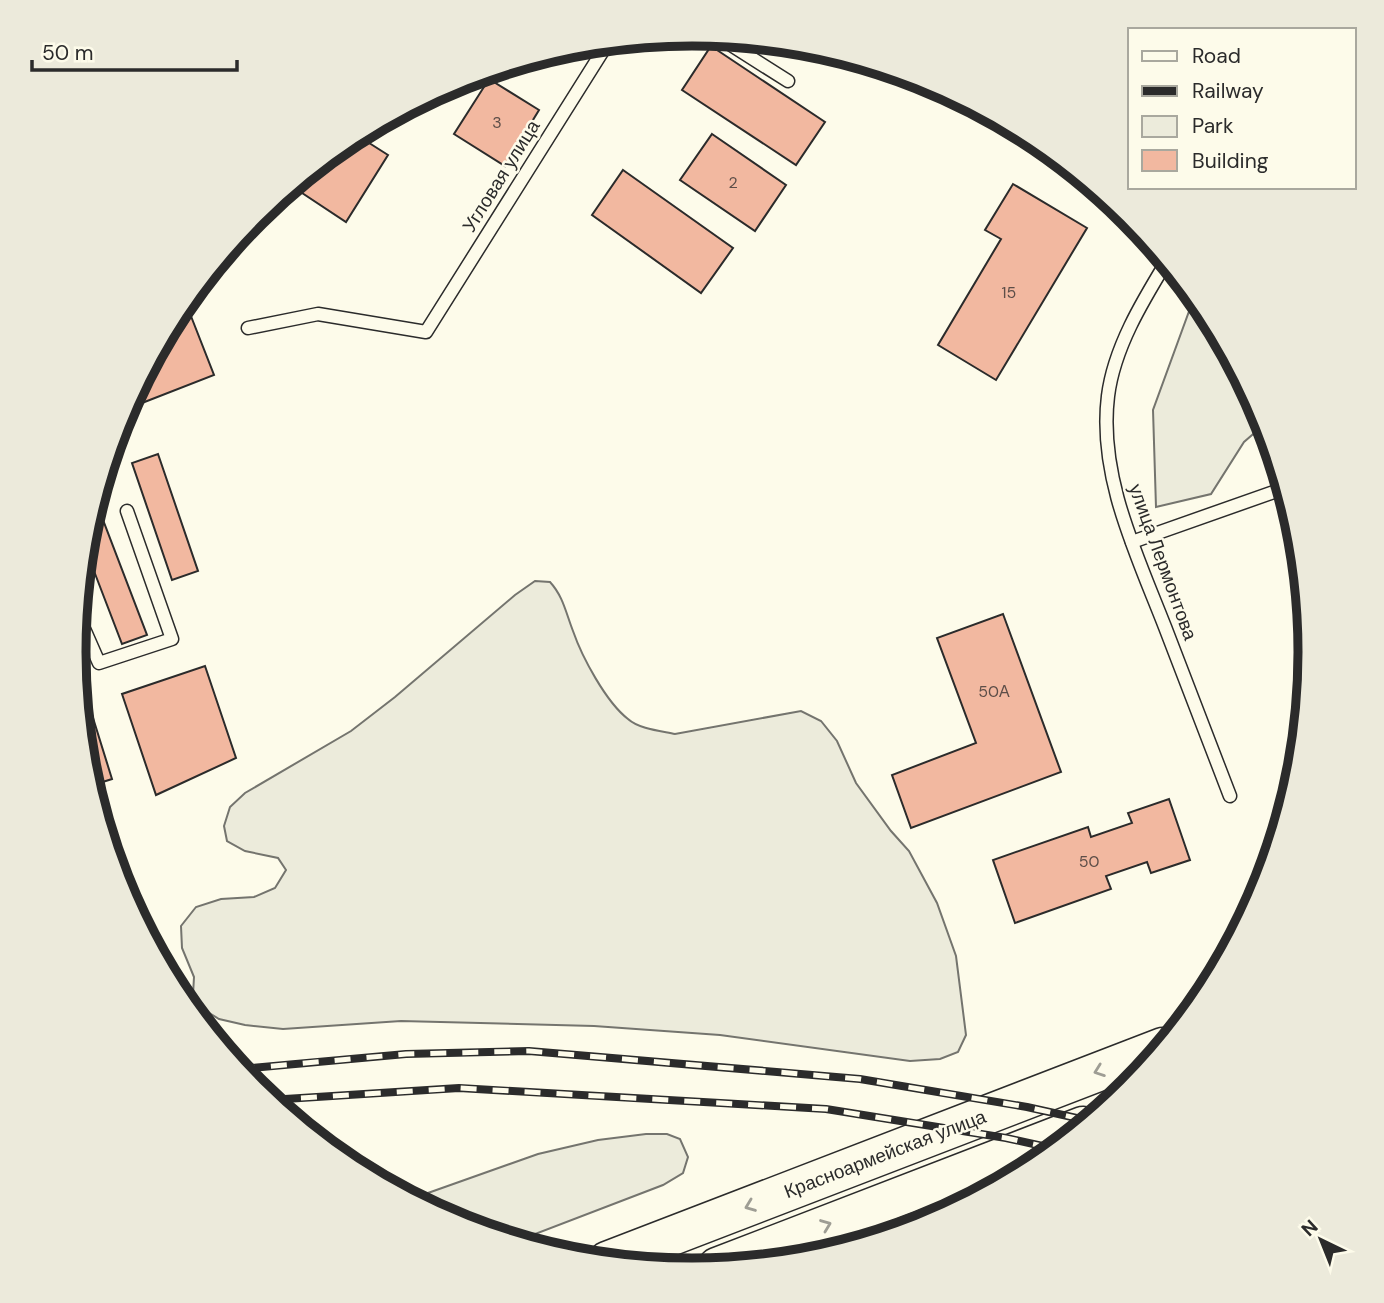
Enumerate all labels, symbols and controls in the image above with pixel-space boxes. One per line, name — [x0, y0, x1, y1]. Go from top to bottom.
scale bar — [32, 28, 236, 72]
legend — [1128, 28, 1356, 189]
text: 50 m — [42, 39, 93, 67]
text: Road — [1192, 42, 1241, 70]
text: Railway — [1192, 77, 1264, 105]
house number: 3 — [492, 112, 502, 133]
text: Park — [1192, 112, 1234, 140]
street label: Угловая улица — [457, 115, 546, 237]
text: Building — [1192, 147, 1269, 175]
house number: 2 — [728, 172, 738, 193]
house number: 15 — [1002, 282, 1016, 303]
street label: улица Лермонтова — [1123, 480, 1203, 644]
house number: 50А — [978, 681, 1010, 702]
house number: 50 — [1079, 851, 1099, 872]
one-way arrow — [1094, 1062, 1106, 1076]
street label: Красноармейская улица — [780, 1104, 990, 1204]
one-way arrow — [745, 1197, 757, 1211]
north arrow — [1286, 1205, 1356, 1275]
text: N — [1296, 1214, 1323, 1242]
one-way arrow — [820, 1220, 832, 1234]

